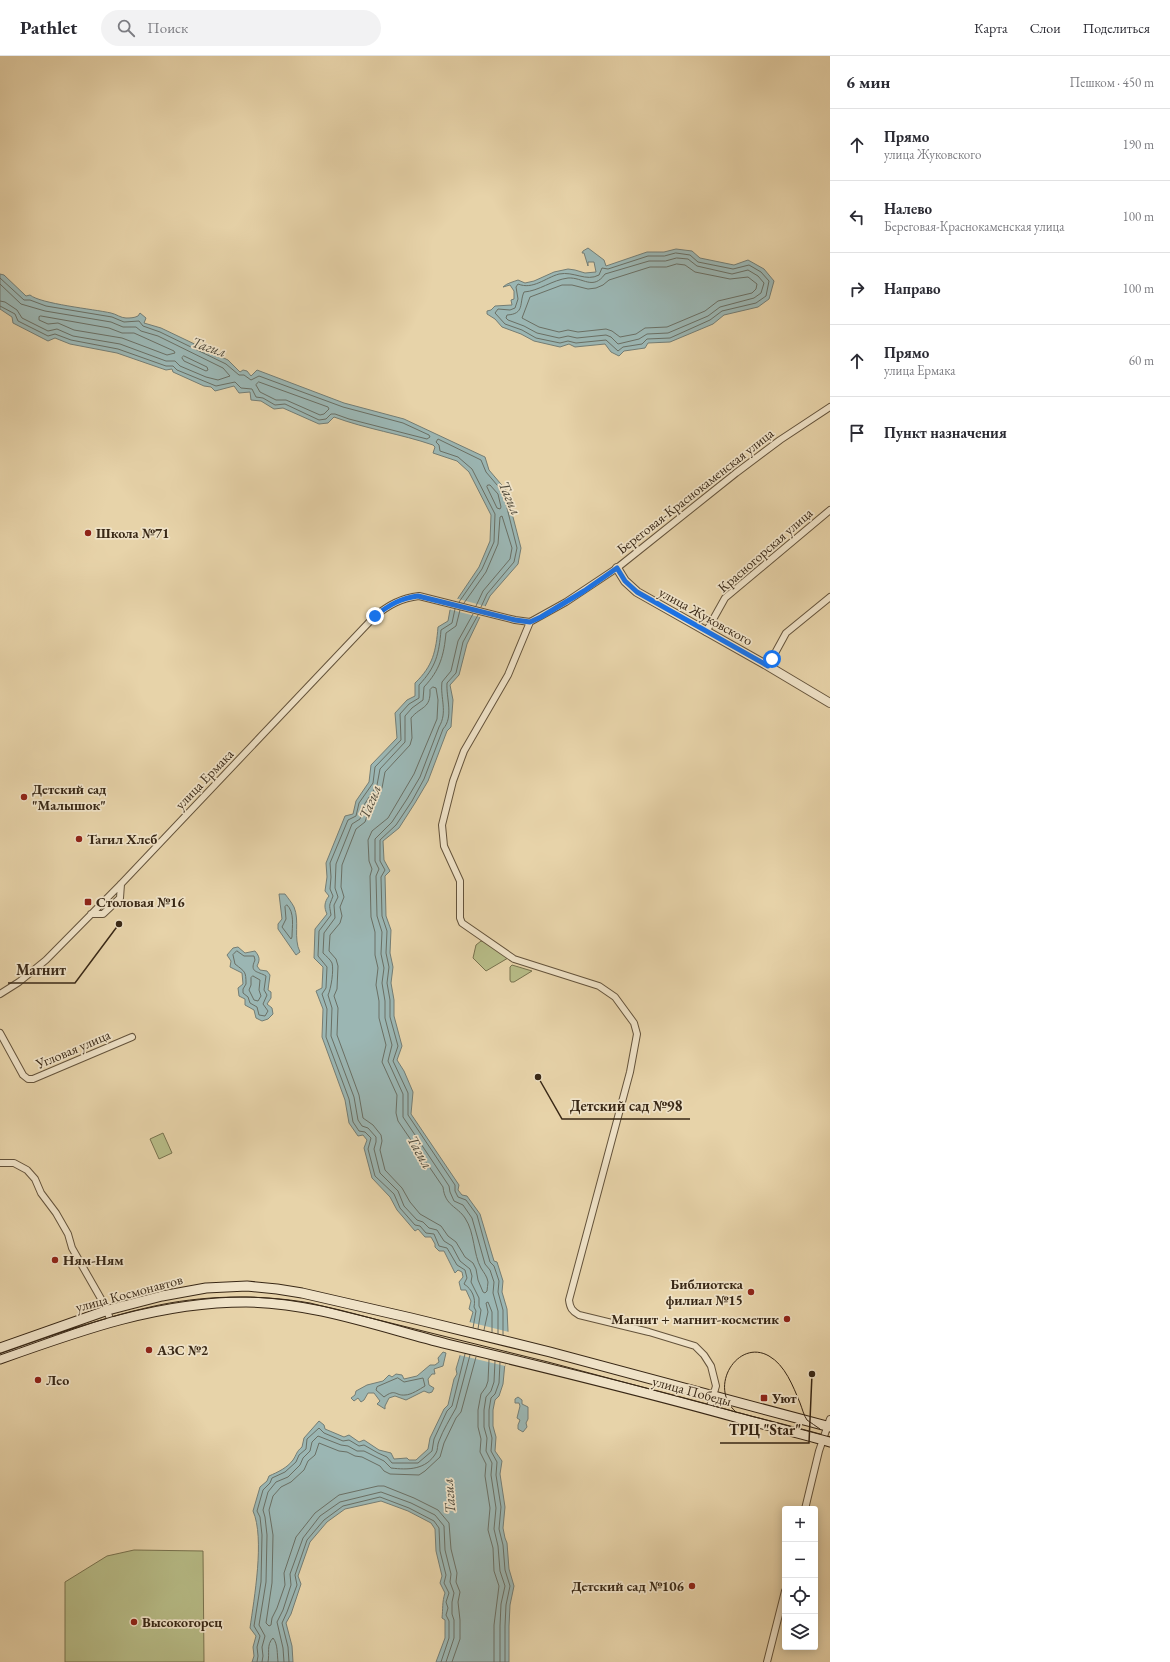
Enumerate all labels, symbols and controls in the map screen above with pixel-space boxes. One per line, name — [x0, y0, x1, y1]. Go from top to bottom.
search box — [101, 10, 381, 46]
text: Pathlet — [20, 15, 77, 40]
icon: search — [115, 17, 137, 39]
text: Поиск — [147, 18, 188, 37]
text: Карта — [974, 19, 1008, 37]
text: Слои — [1030, 19, 1061, 37]
text: Поделиться — [1083, 19, 1150, 37]
text: 6 мин — [846, 71, 890, 93]
text: Пешком · 450 m — [1070, 74, 1154, 91]
text: Прямо — [884, 127, 929, 146]
icon: ahead — [846, 134, 868, 156]
text: 190 m — [1123, 136, 1154, 153]
text: улица Жуковского — [884, 146, 981, 163]
text: Налево — [884, 199, 932, 218]
icon: left — [846, 206, 868, 228]
text: 100 m — [1123, 208, 1154, 225]
text: Береговая-Краснокаменская улица — [884, 218, 1064, 235]
icon: right — [846, 278, 868, 300]
text: Направо — [884, 279, 941, 298]
text: 100 m — [1123, 280, 1154, 297]
water label: Тагил — [189, 332, 229, 361]
text: Прямо — [884, 343, 929, 362]
icon: ahead — [846, 350, 868, 372]
text: 60 m — [1129, 352, 1154, 369]
text: улица Ермака — [884, 362, 955, 379]
icon: arrive — [846, 422, 868, 444]
text: Пункт назначения — [884, 423, 1007, 442]
street label: Береговая-Краснокаменская улица — [613, 424, 777, 558]
water label: Тагил — [495, 478, 526, 518]
street label: Красногорская улица — [714, 504, 816, 596]
place label: Школа №71 — [96, 524, 169, 542]
marker: Школа №71 — [83, 528, 93, 538]
street label: улица Жуковского — [656, 583, 756, 649]
route end — [366, 607, 384, 625]
route start — [763, 650, 781, 668]
street label: улица Ермака — [171, 745, 237, 813]
place label: Детский сад "Малышок" — [32, 780, 107, 814]
water label: Тагил — [354, 782, 385, 822]
marker: Детский сад "Малышок" — [19, 792, 29, 802]
place label: Тагил Хлеб — [87, 830, 157, 848]
marker: Тагил Хлеб — [74, 834, 84, 844]
place label: Столовая №16 — [96, 893, 185, 911]
marker: Столовая №16 — [83, 897, 93, 907]
callout: Магнит — [8, 956, 75, 983]
text: Магнит — [16, 960, 66, 979]
street label: Угловая улица — [32, 1025, 113, 1073]
callout: Детский сад №98 — [562, 1092, 690, 1119]
text: Детский сад №98 — [570, 1096, 682, 1115]
water label: Тагил — [404, 1132, 437, 1172]
place label: Ням-Ням — [63, 1251, 124, 1269]
marker: Ням-Ням — [50, 1255, 60, 1265]
street label: улица Космонавтов — [73, 1270, 185, 1316]
place label: Библиотека филиал №15 — [666, 1275, 744, 1309]
marker: Библиотека филиал №15 — [746, 1287, 756, 1297]
place label: Магнит + магнит-косметик — [611, 1310, 779, 1328]
marker: Магнит + магнит-косметик — [782, 1314, 792, 1324]
place label: АЗС №2 — [156, 1341, 209, 1359]
marker: АЗС №2 — [144, 1345, 154, 1355]
place label: Лео — [46, 1371, 69, 1389]
street label: улица Победы — [651, 1372, 734, 1410]
marker: Лео — [33, 1375, 43, 1385]
place label: Уют — [771, 1389, 797, 1407]
marker: Уют — [759, 1393, 769, 1403]
callout: ТРЦ "Star" — [720, 1416, 809, 1443]
text: ТРЦ "Star" — [729, 1420, 801, 1439]
water label: Тагил — [437, 1478, 460, 1514]
map controls — [782, 1506, 818, 1650]
button: + — [782, 1506, 818, 1542]
button: − — [782, 1542, 818, 1578]
place label: Детский сад №106 — [571, 1577, 685, 1595]
button: locate — [782, 1578, 818, 1614]
marker: Детский сад №106 — [687, 1581, 697, 1591]
place label: Высокогорец — [142, 1613, 222, 1631]
button: layers — [782, 1614, 818, 1650]
marker: Высокогорец — [129, 1617, 139, 1627]

